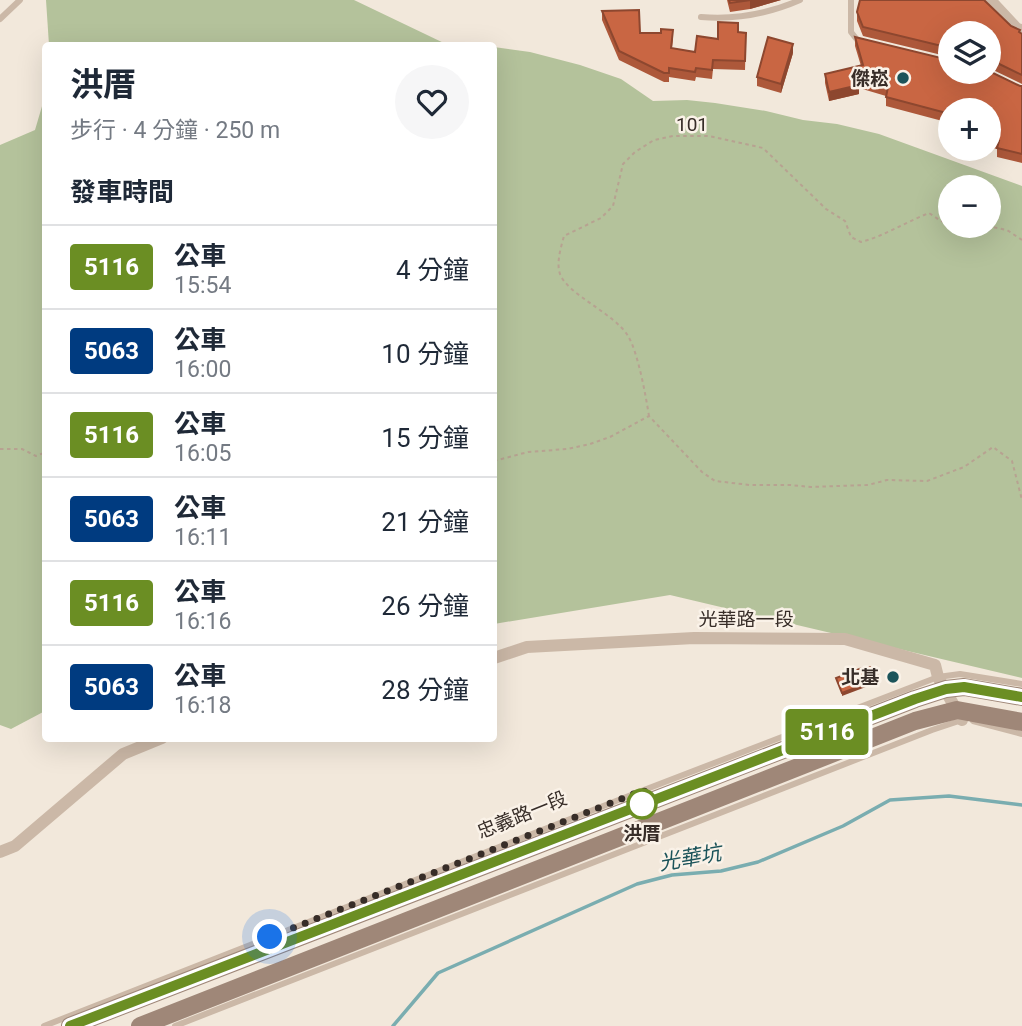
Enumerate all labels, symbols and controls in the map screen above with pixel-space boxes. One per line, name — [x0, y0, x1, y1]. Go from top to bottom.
map controls — [938, 21, 1001, 238]
button: layers — [938, 21, 1001, 84]
text: 洪厝 — [70, 65, 136, 104]
button: heart — [395, 65, 469, 139]
place label: 傑崧 — [851, 67, 889, 90]
marker: 傑崧 — [895, 70, 911, 86]
button: + — [938, 98, 1001, 161]
street label: 101 — [676, 113, 708, 136]
text: 步行 · 4 分鐘 · 250 m — [70, 117, 280, 144]
button: − — [938, 175, 1001, 238]
text: 發車時間 — [70, 177, 174, 207]
text: 公車 — [174, 241, 226, 271]
text: 5116 — [84, 253, 139, 281]
text: 4 分鐘 — [396, 255, 469, 285]
text: 15:54 — [174, 272, 231, 299]
text: 公車 — [174, 325, 226, 355]
text: 5063 — [84, 337, 139, 365]
text: 10 分鐘 — [381, 339, 469, 369]
text: 16:00 — [174, 356, 231, 383]
text: 公車 — [174, 409, 226, 439]
text: 5116 — [84, 421, 139, 449]
text: 15 分鐘 — [381, 423, 469, 453]
text: 16:05 — [174, 440, 231, 467]
text: 公車 — [174, 493, 226, 523]
text: 5063 — [84, 505, 139, 533]
text: 21 分鐘 — [381, 507, 469, 537]
text: 16:11 — [174, 524, 231, 551]
text: 公車 — [174, 577, 226, 607]
text: 5116 — [84, 589, 139, 617]
text: 26 分鐘 — [381, 591, 469, 621]
text: 16:16 — [174, 608, 231, 635]
street label: 光華路一段 — [698, 608, 794, 631]
text: 公車 — [174, 661, 226, 691]
place label: 北基 — [841, 666, 880, 689]
marker: 北基 — [885, 669, 901, 685]
text: 5063 — [84, 673, 139, 701]
text: 28 分鐘 — [381, 675, 469, 705]
text: 16:18 — [174, 692, 231, 719]
line badge: 5116 — [778, 709, 876, 755]
text: 5116 — [799, 718, 855, 746]
street label: 忠義路一段 — [474, 787, 570, 843]
marker: 洪厝 — [627, 789, 657, 819]
place label: 洪厝 — [623, 822, 661, 845]
water label: 光華坑 — [657, 840, 726, 875]
your location — [252, 919, 287, 954]

